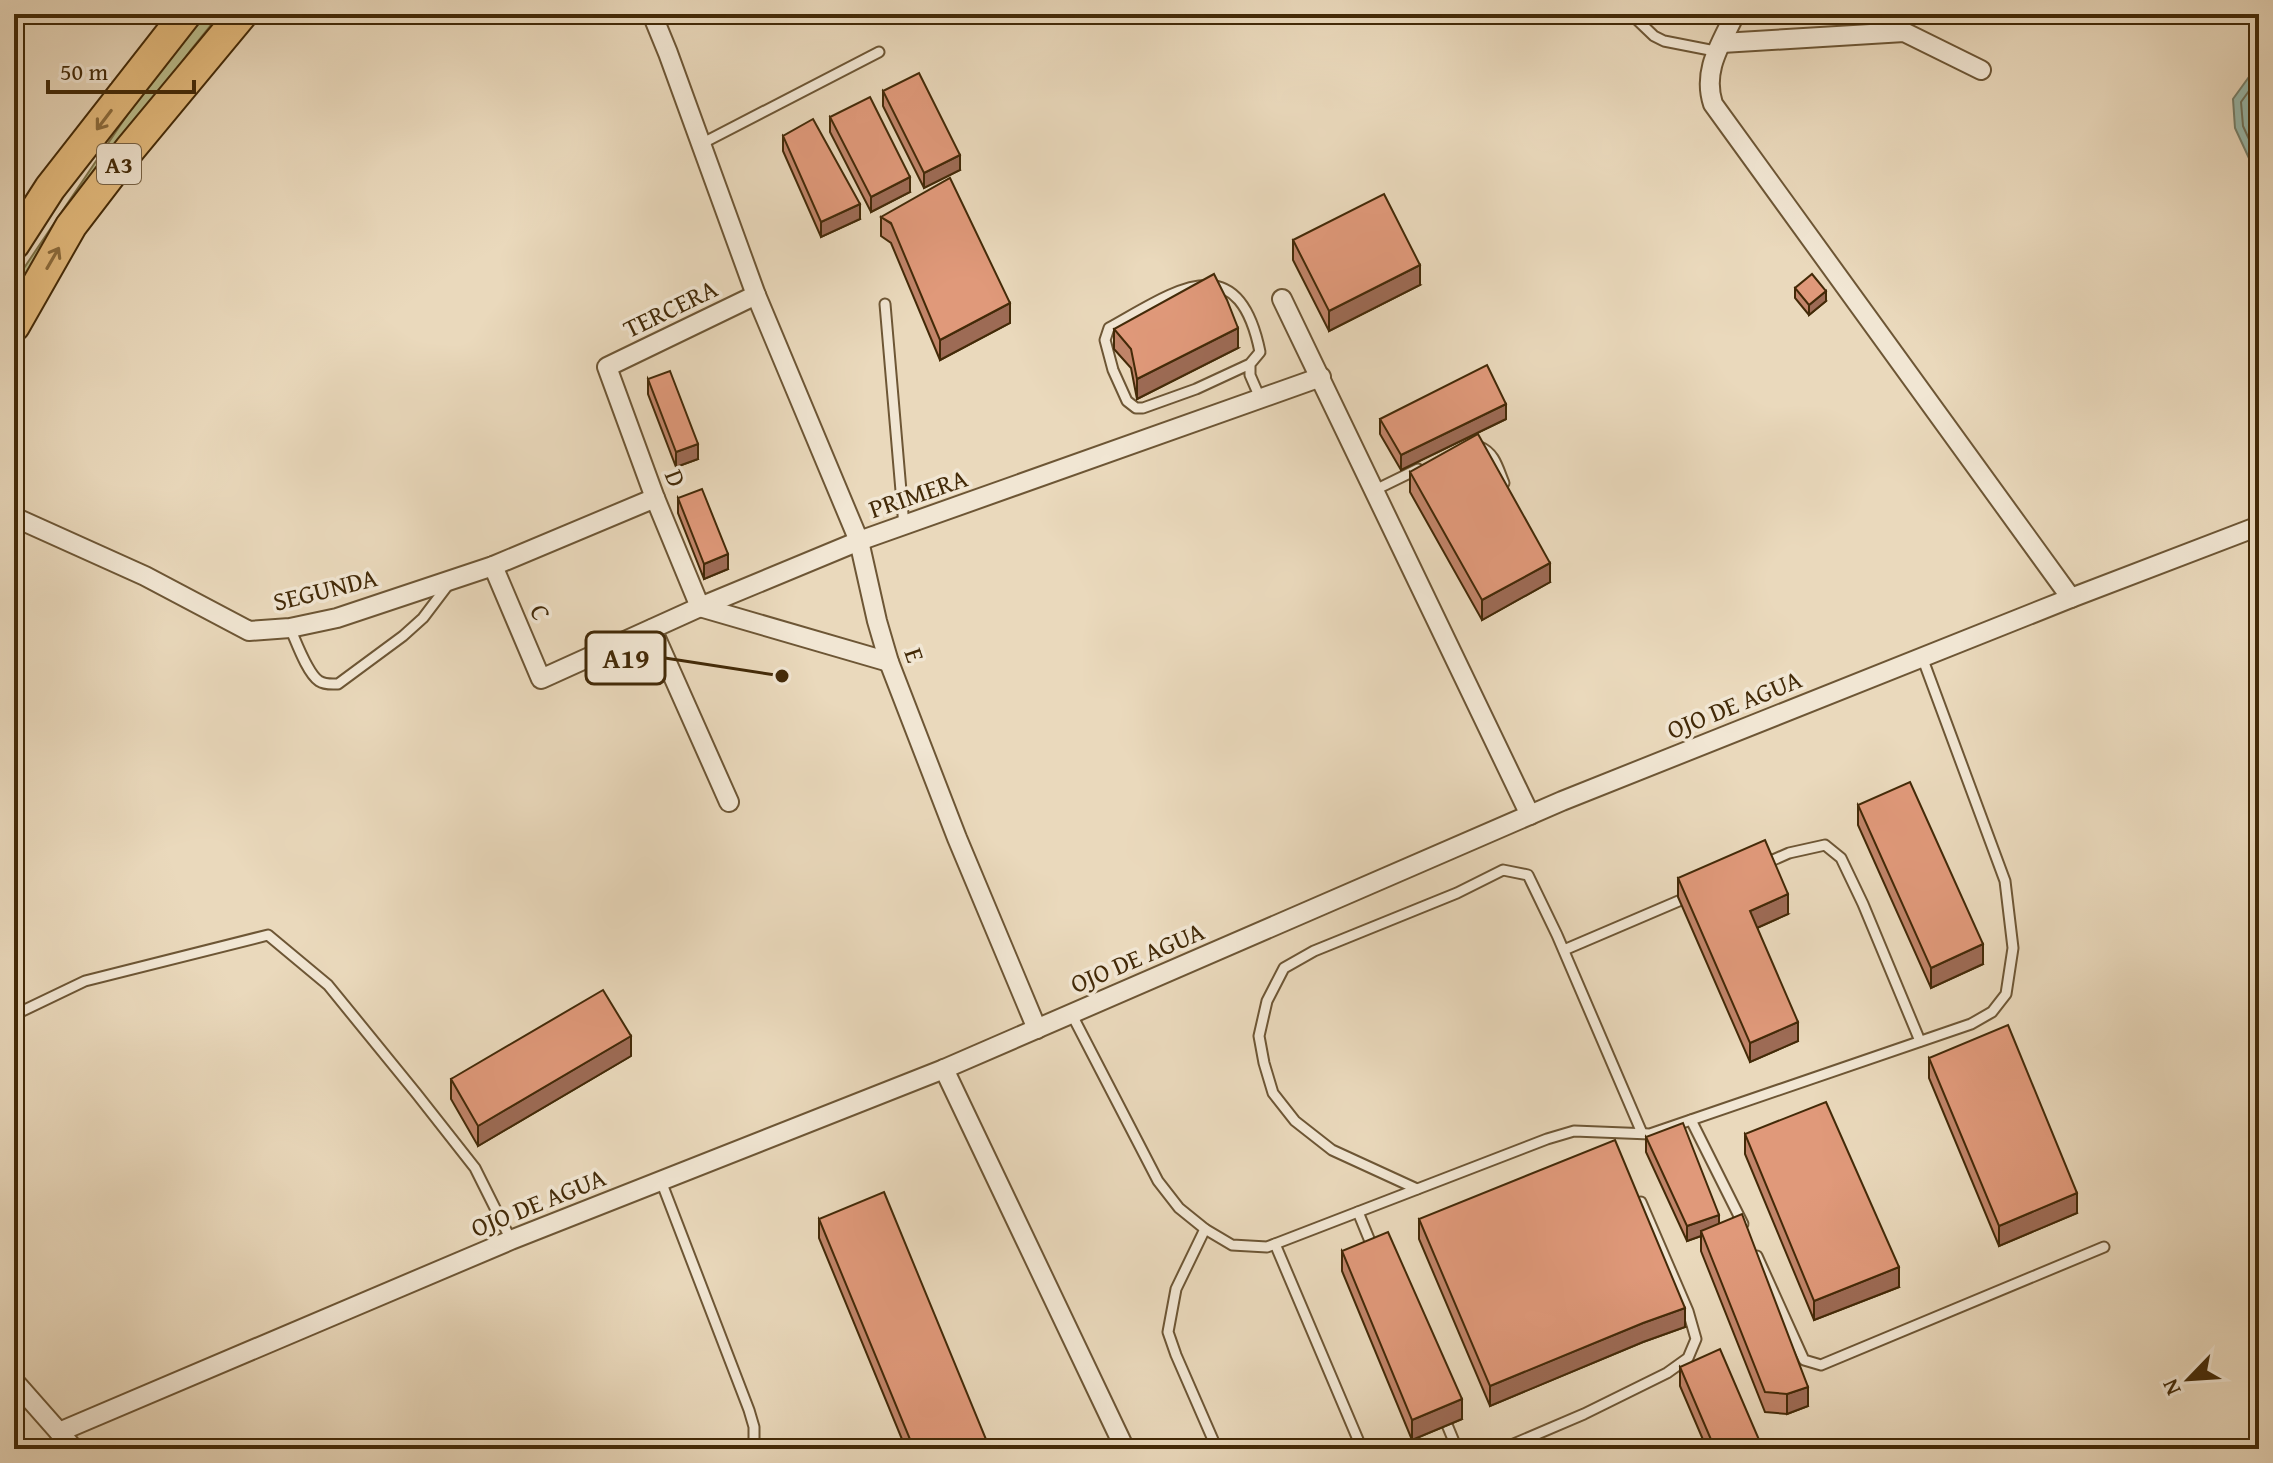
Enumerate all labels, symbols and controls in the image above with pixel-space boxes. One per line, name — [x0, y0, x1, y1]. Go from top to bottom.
scale bar — [48, 44, 194, 94]
text: 50 m — [60, 54, 108, 89]
one-way arrow — [96, 109, 113, 130]
road number: A3 — [97, 144, 141, 184]
one-way arrow — [45, 247, 61, 270]
street label: TERCERA — [616, 268, 724, 348]
street label: PRIMERA — [863, 458, 973, 528]
street label: D — [655, 464, 697, 492]
street label: SEGUNDA — [269, 557, 381, 621]
street label: C — [520, 598, 562, 626]
callout: A19 — [586, 632, 665, 684]
text: A19 — [603, 637, 649, 678]
street label: E — [894, 642, 936, 668]
street label: OJO DE AGUA — [1661, 659, 1808, 749]
street label: OJO DE AGUA — [1064, 911, 1210, 1003]
street label: OJO DE AGUA — [465, 1157, 612, 1247]
north arrow — [2149, 1339, 2229, 1419]
text: N — [2153, 1374, 2188, 1401]

